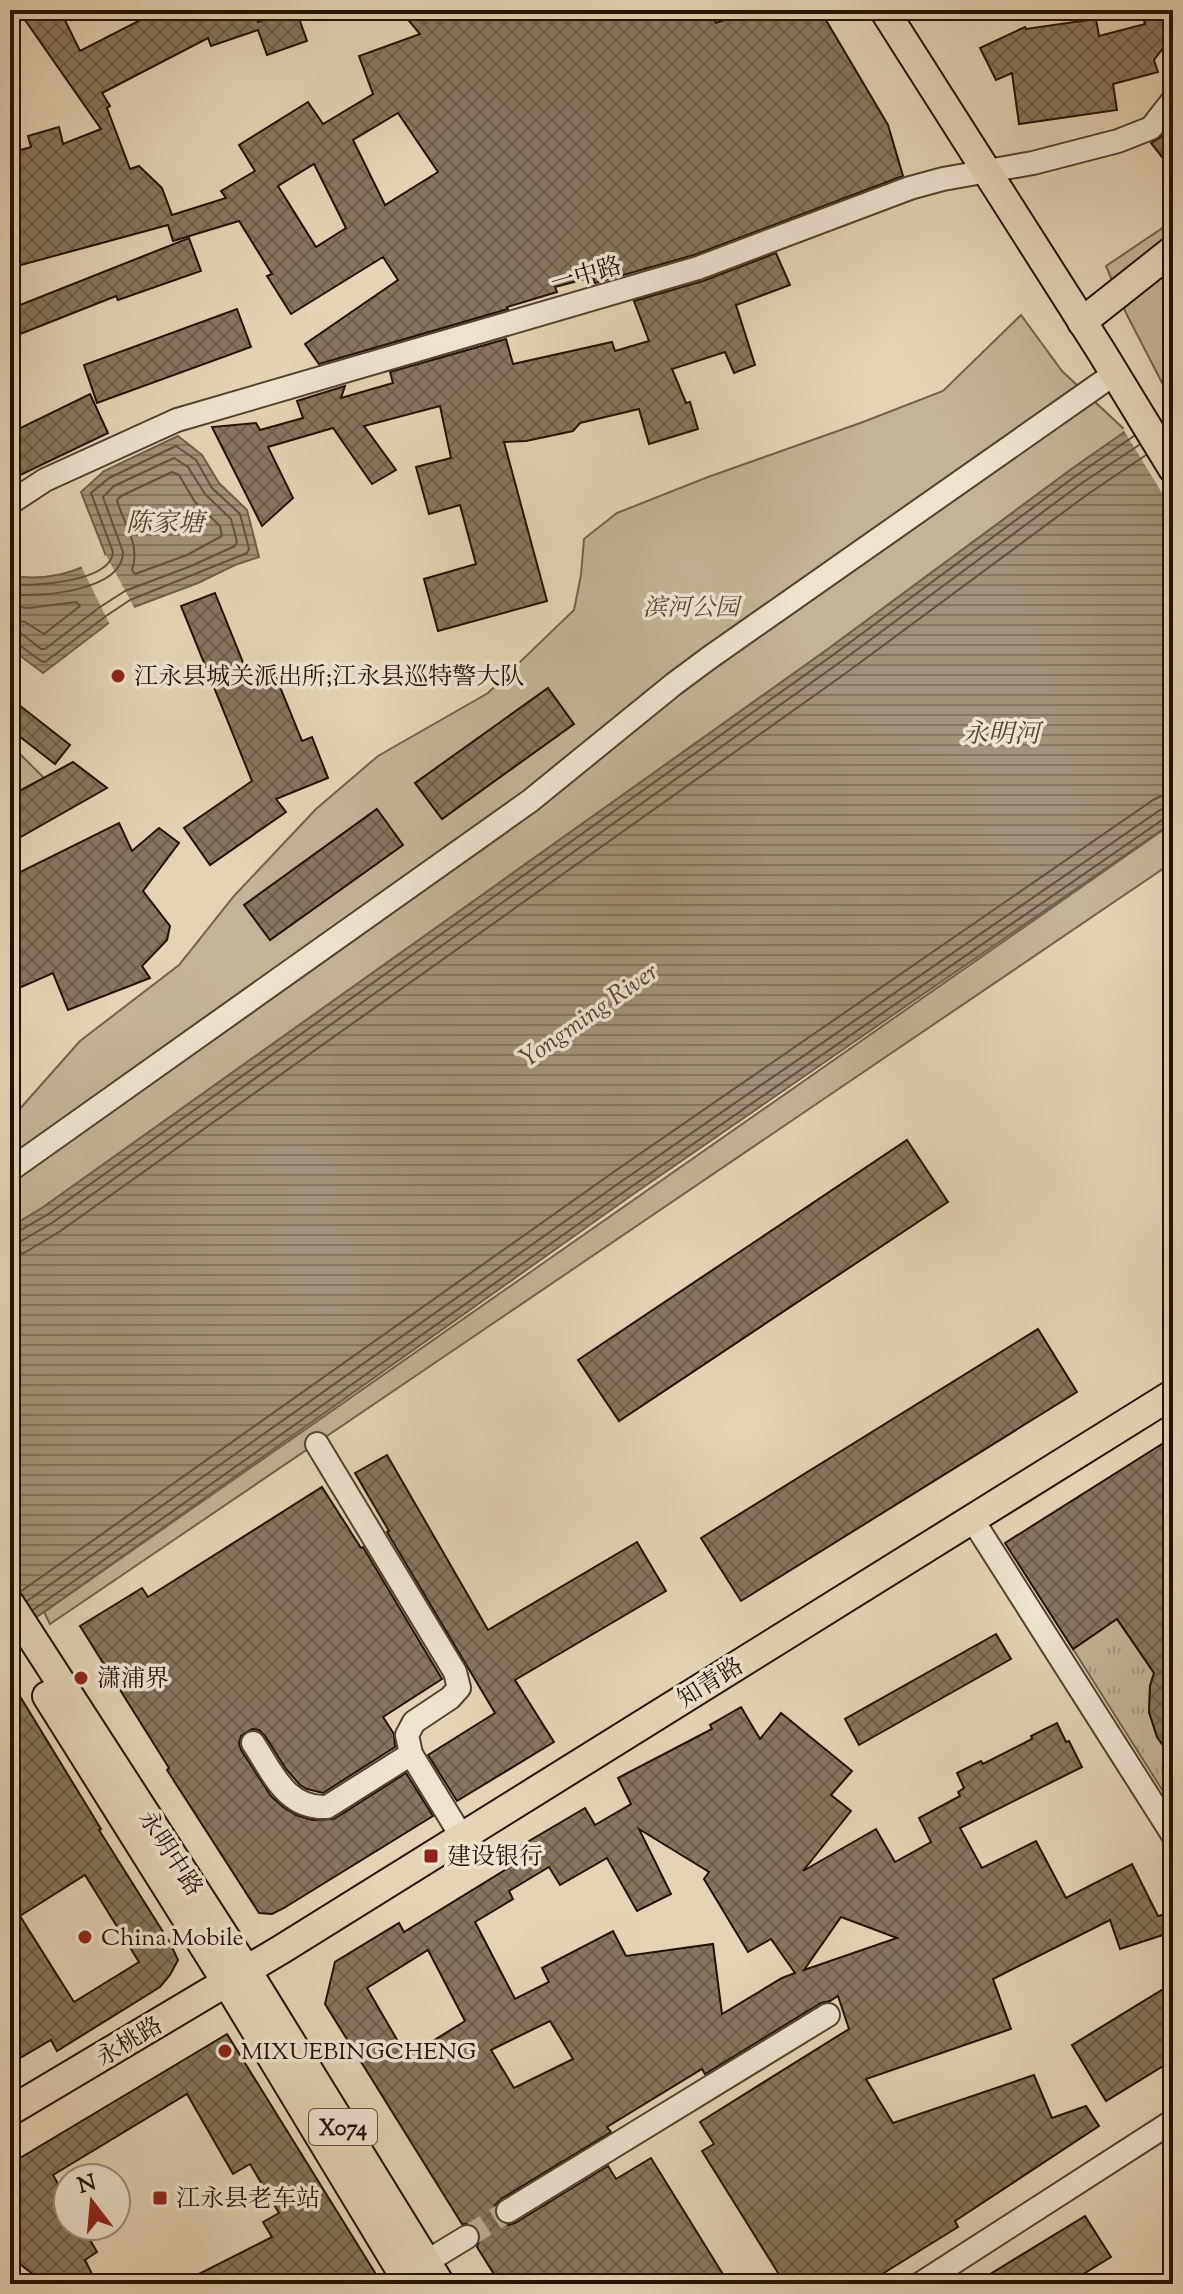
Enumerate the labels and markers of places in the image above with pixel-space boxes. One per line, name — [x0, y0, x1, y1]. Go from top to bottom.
place label: 江永县城关派出所;江永县巡特警大队 — [134, 661, 524, 695]
marker: 江永县城关派出所;江永县巡特警大队 — [109, 667, 127, 685]
place label: 潇浦界 — [97, 1663, 169, 1697]
marker: 潇浦界 — [72, 1669, 90, 1687]
place label: 建设银行 — [447, 1841, 543, 1875]
marker: 建设银行 — [422, 1847, 440, 1865]
place label: China Mobile — [101, 1922, 244, 1956]
marker: China Mobile — [76, 1928, 94, 1946]
place label: MIXUEBINGCHENG — [241, 2036, 476, 2070]
marker: MIXUEBINGCHENG — [216, 2042, 234, 2060]
place label: 江永县老车站 — [176, 2183, 320, 2217]
marker: 江永县老车站 — [151, 2189, 169, 2207]

